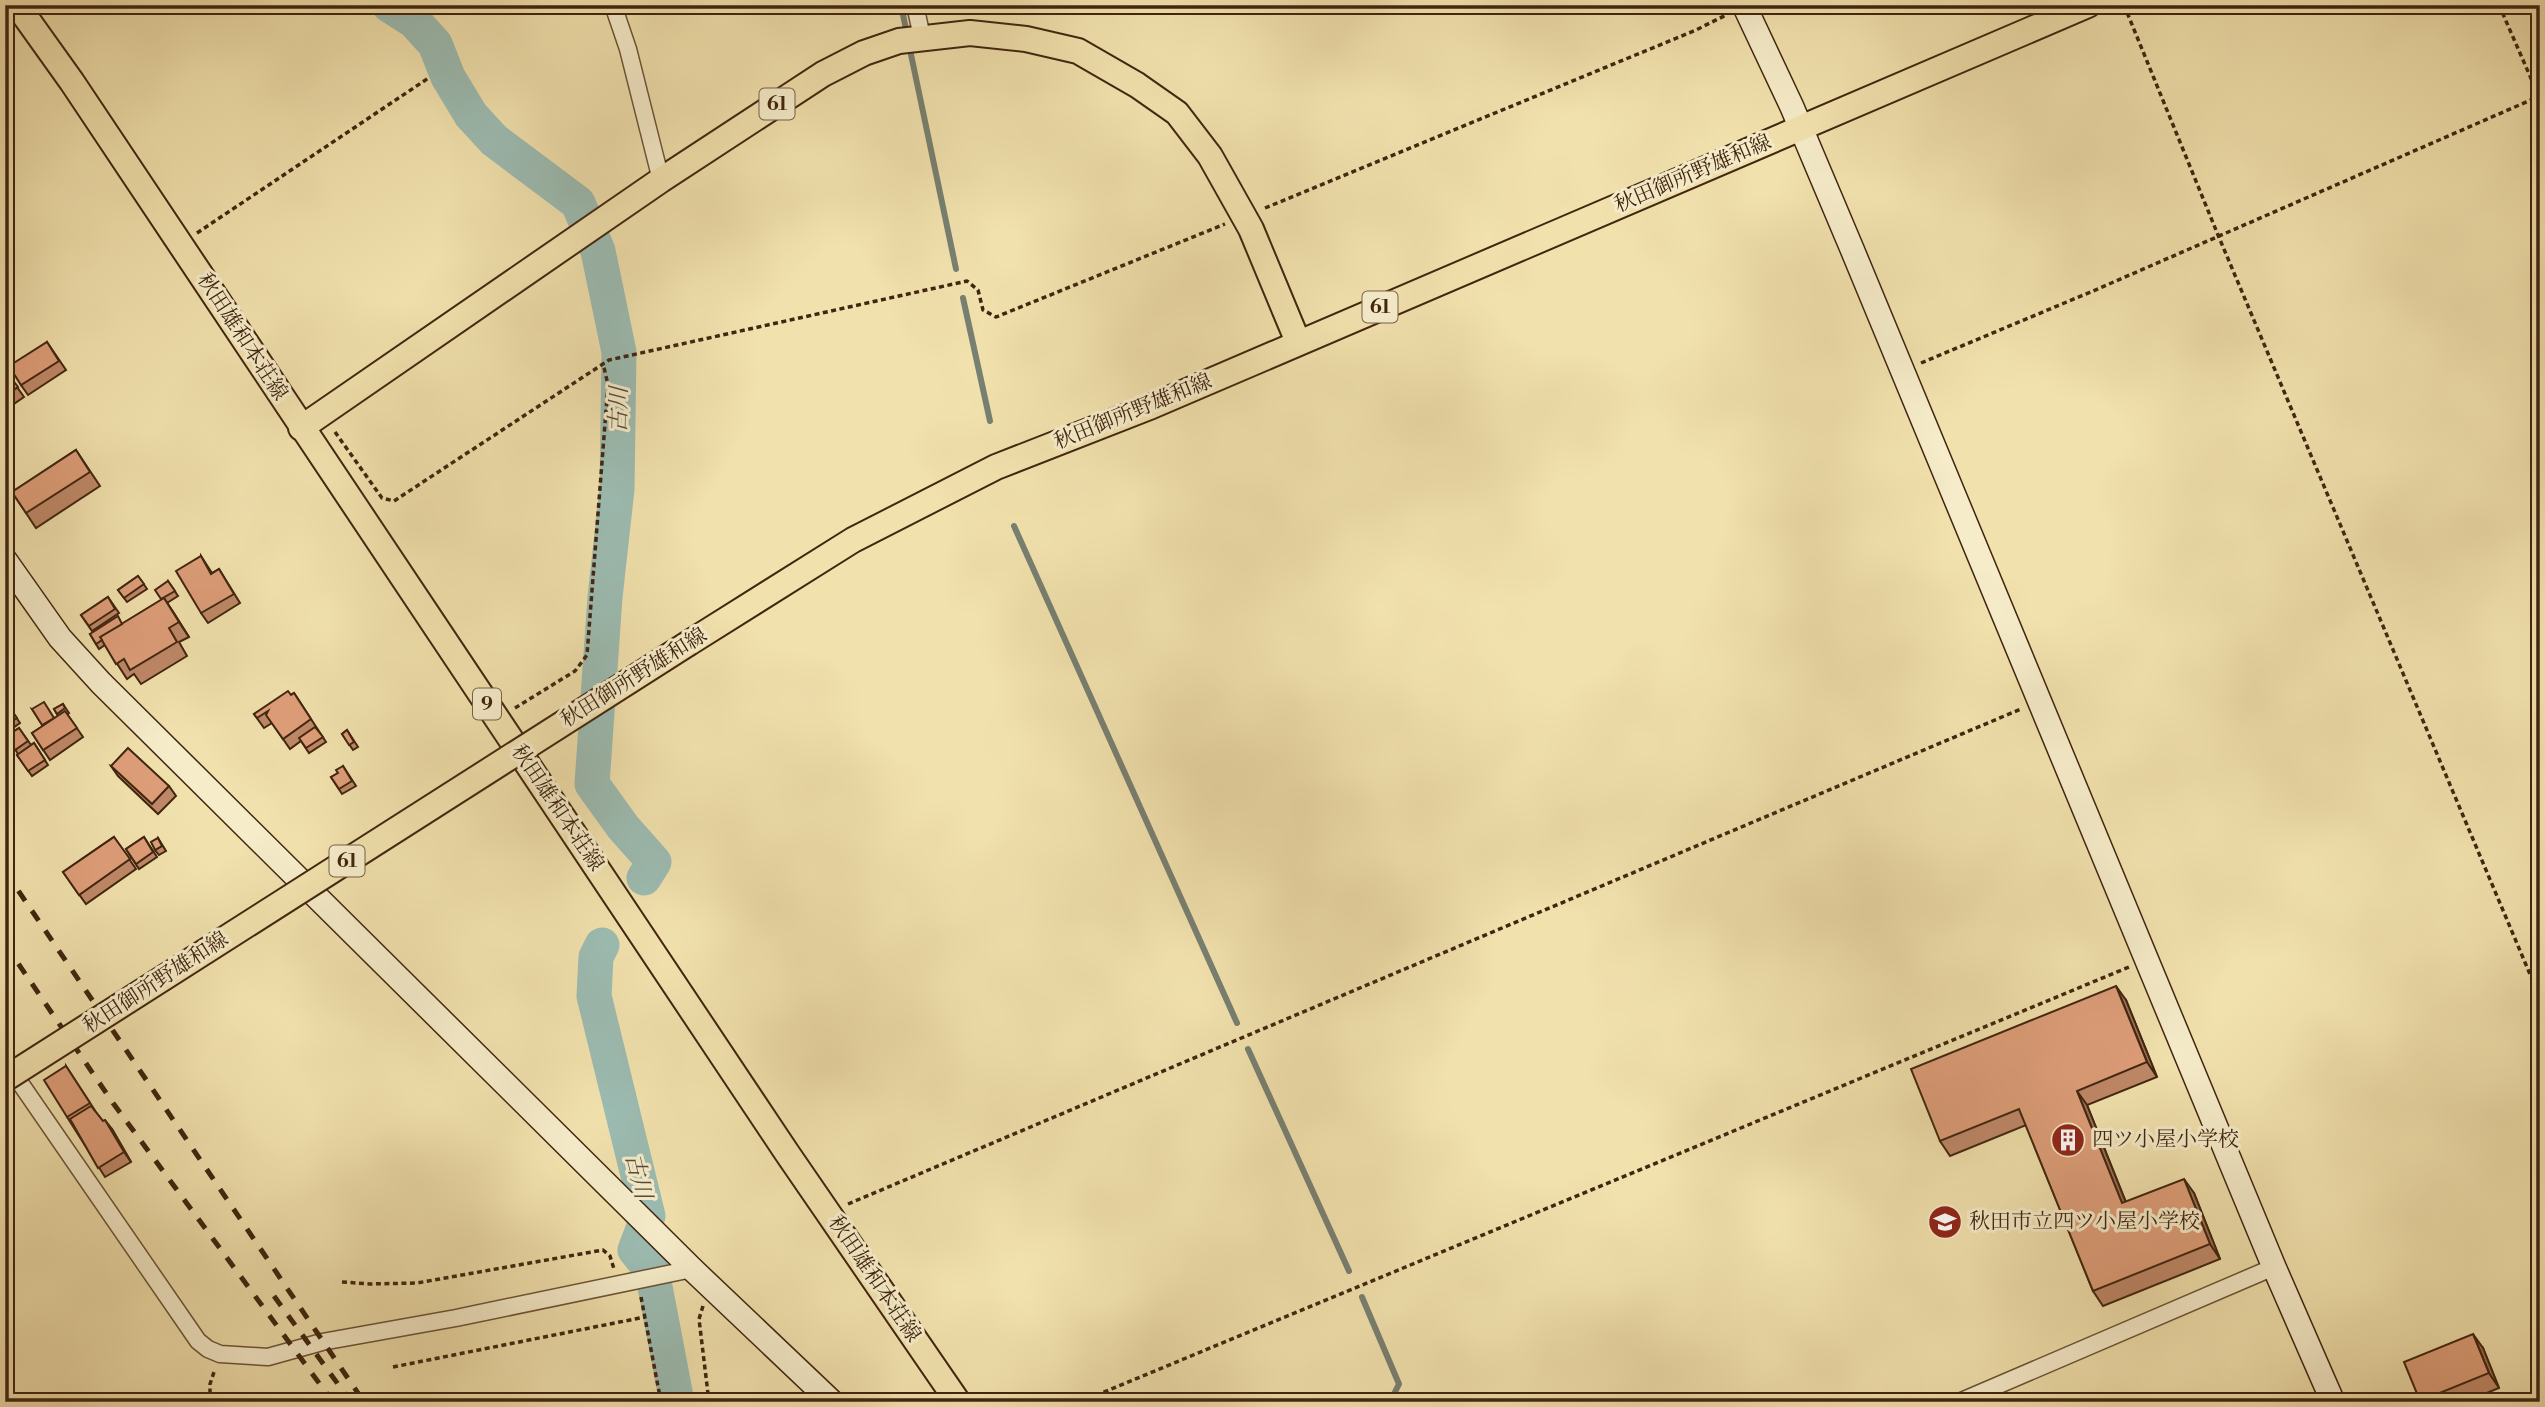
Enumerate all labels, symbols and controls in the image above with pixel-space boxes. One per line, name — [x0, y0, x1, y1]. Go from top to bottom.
road number: 61 — [760, 88, 794, 120]
street label: 秋田御所野雄和線 — [1611, 129, 1775, 219]
street label: 秋田雄和本荘線 — [191, 268, 293, 406]
road number: 61 — [1362, 292, 1398, 322]
street label: 秋田御所野雄和線 — [1050, 368, 1216, 456]
water label: 古川 — [605, 384, 633, 433]
street label: 秋田御所野雄和線 — [556, 622, 712, 734]
road number: 9 — [473, 688, 501, 720]
street label: 秋田雄和本荘線 — [505, 740, 609, 876]
road number: 61 — [330, 846, 364, 876]
street label: 秋田御所野雄和線 — [78, 926, 234, 1040]
building icon: 四ツ小屋小学校 — [2049, 1121, 2087, 1159]
place label: 四ツ小屋小学校 — [2092, 1127, 2239, 1153]
water label: 古川 — [619, 1150, 658, 1205]
school or university icon: 秋田市立四ツ小屋小学校 — [1926, 1203, 1964, 1241]
place label: 秋田市立四ツ小屋小学校 — [1969, 1209, 2200, 1235]
street label: 秋田雄和本荘線 — [822, 1211, 926, 1347]

